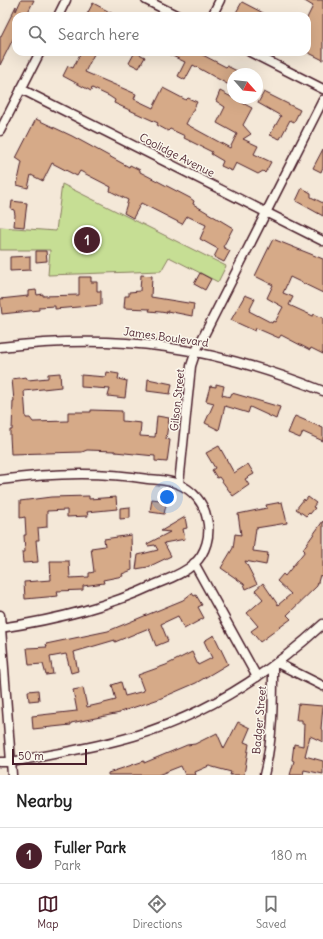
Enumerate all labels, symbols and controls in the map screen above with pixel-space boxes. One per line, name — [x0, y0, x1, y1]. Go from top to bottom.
search box — [12, 12, 311, 56]
icon: search — [26, 23, 48, 45]
text: Search here — [58, 25, 139, 44]
north arrow — [227, 68, 263, 104]
street label: Coolidge Avenue — [137, 130, 217, 180]
pin: 1 — [74, 225, 100, 255]
street label: James Boulevard — [123, 324, 210, 350]
street label: Gilson Street — [167, 368, 187, 432]
your location — [157, 487, 177, 507]
street label: Badger Street — [249, 685, 269, 755]
scale bar — [12, 747, 87, 766]
text: 50 m — [18, 749, 44, 763]
text: Nearby — [16, 790, 72, 812]
text: Fuller Park — [54, 838, 126, 857]
text: 1 — [26, 847, 32, 864]
text: 180 m — [271, 847, 307, 864]
text: Park — [54, 857, 81, 874]
tab: Map — [37, 893, 59, 931]
tab: Directions — [133, 893, 182, 931]
tab: Saved — [256, 893, 286, 931]

